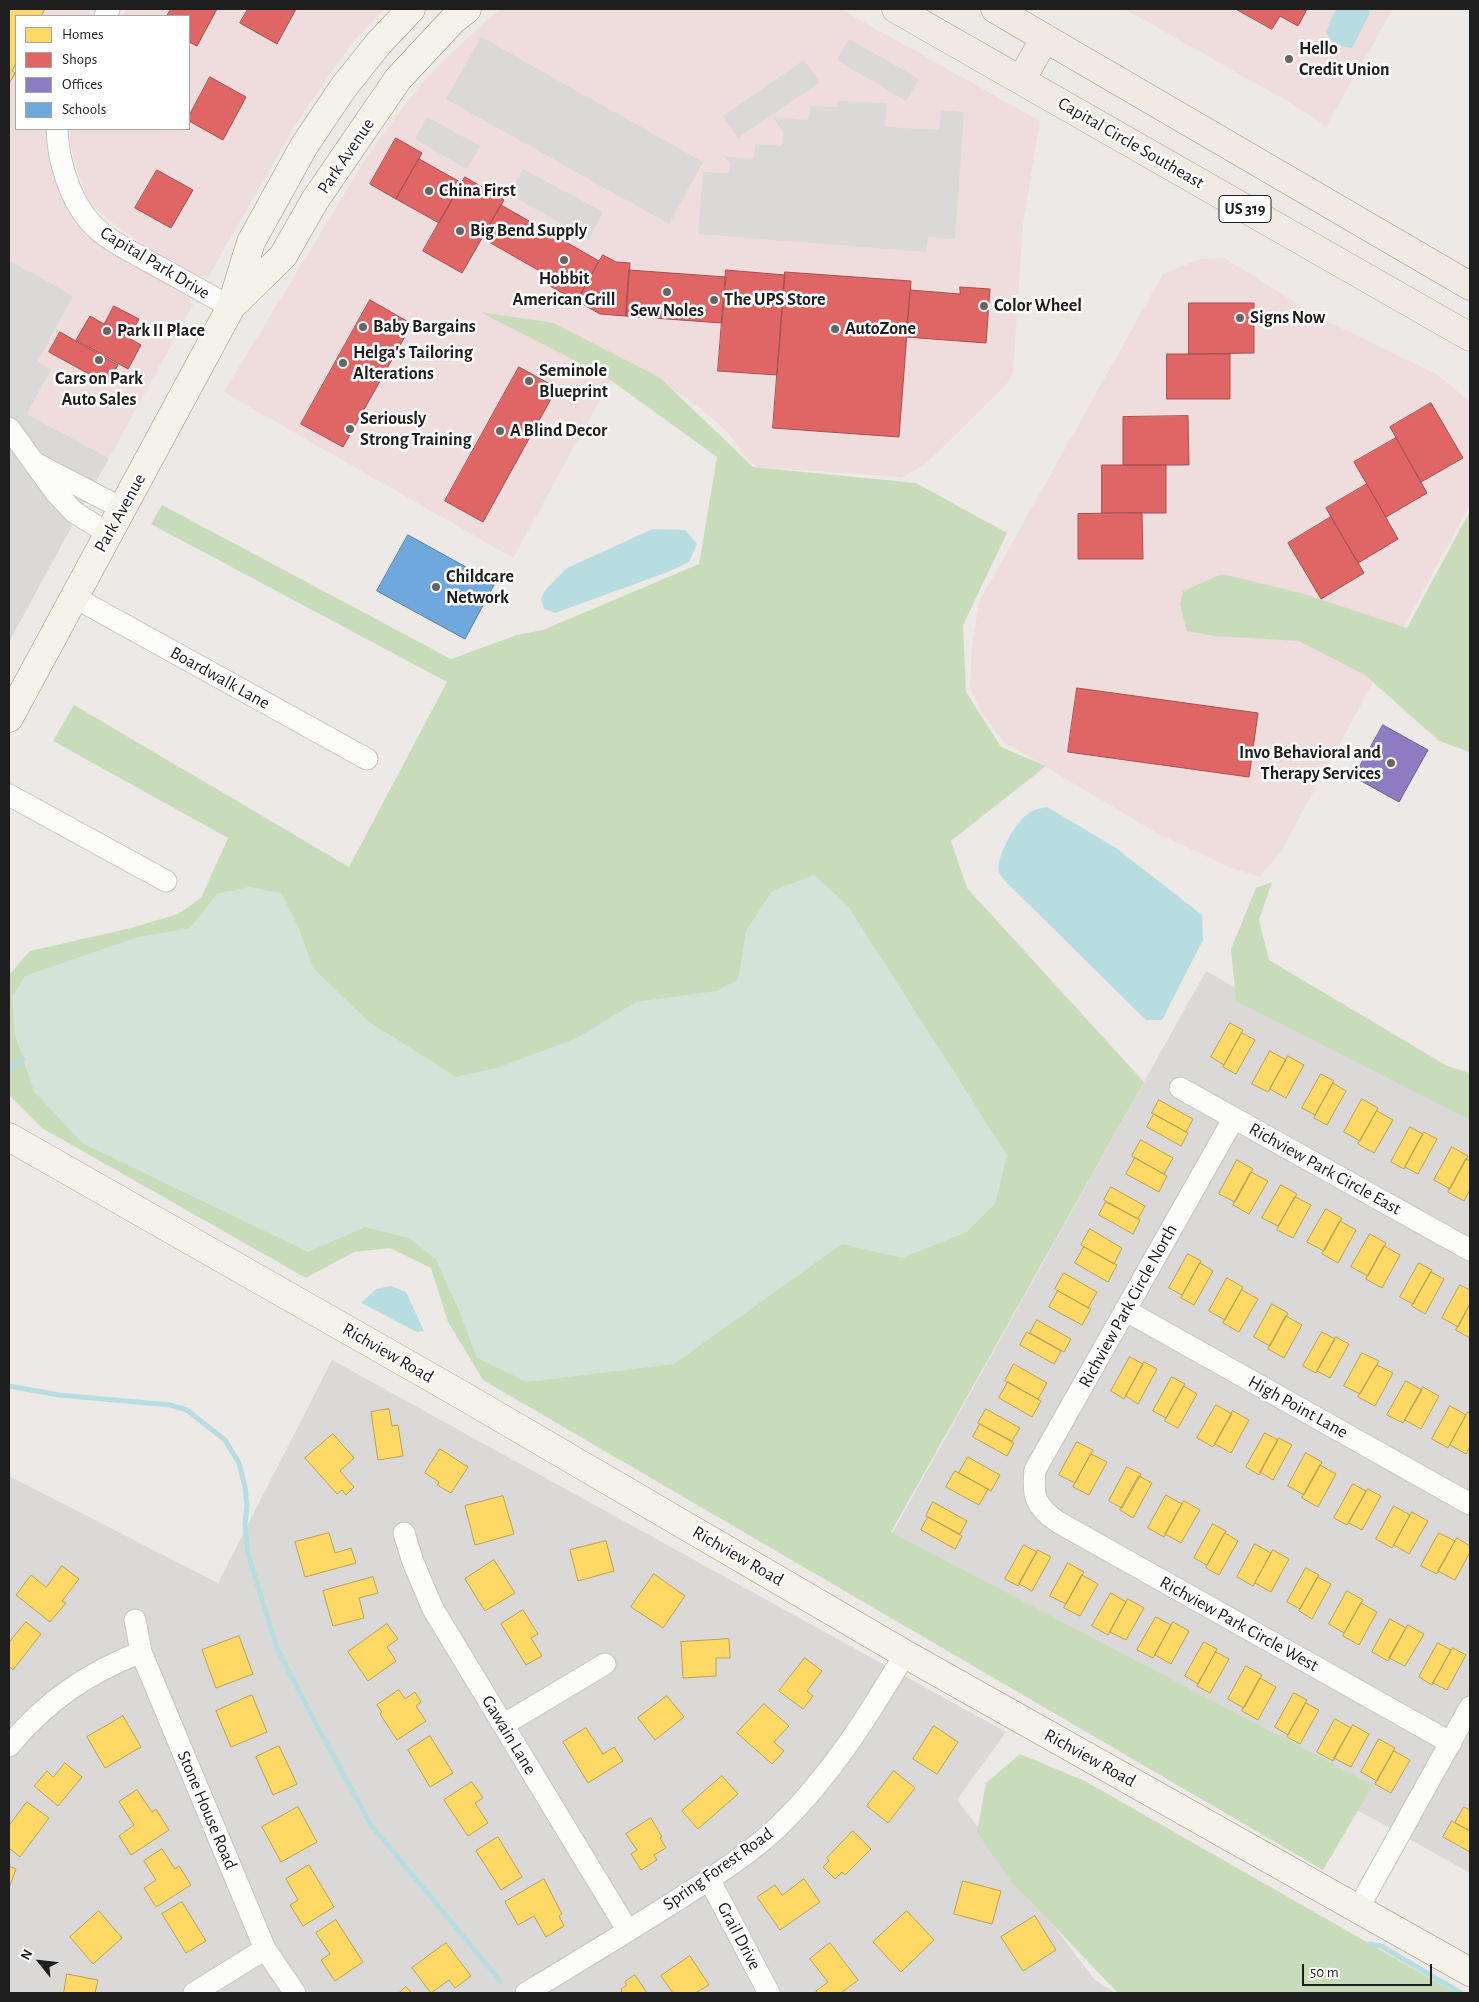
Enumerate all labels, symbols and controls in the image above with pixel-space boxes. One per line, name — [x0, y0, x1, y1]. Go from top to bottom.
legend — [15, 15, 190, 130]
text: Homes — [62, 27, 104, 42]
place label: Hello Credit Union — [1299, 38, 1389, 80]
text: Shops — [62, 52, 97, 67]
marker: Hello Credit Union — [1283, 53, 1295, 65]
text: Offices — [62, 77, 103, 92]
street label: Capital Circle Southeast — [1054, 92, 1208, 194]
text: Schools — [62, 102, 106, 117]
street label: Park Avenue — [313, 114, 379, 198]
place label: China First — [439, 180, 516, 202]
marker: China First — [423, 185, 435, 197]
road number: US 319 — [1219, 195, 1271, 222]
place label: Big Bend Supply — [470, 220, 587, 242]
street label: Capital Park Drive — [96, 222, 214, 304]
marker: Big Bend Supply — [454, 225, 466, 237]
marker: Hobbit American Grill — [558, 254, 570, 266]
place label: Hobbit American Grill — [512, 268, 616, 310]
marker: Sew Noles — [661, 286, 673, 298]
place label: The UPS Store — [724, 289, 826, 311]
marker: The UPS Store — [708, 294, 720, 306]
place label: Color Wheel — [994, 295, 1082, 317]
place label: Sew Noles — [630, 300, 704, 322]
marker: Color Wheel — [978, 300, 990, 312]
place label: Signs Now — [1250, 307, 1325, 329]
marker: Signs Now — [1234, 312, 1246, 324]
place label: Baby Bargains — [373, 316, 476, 338]
place label: AutoZone — [845, 318, 916, 340]
place label: Park II Place — [117, 320, 205, 342]
marker: Baby Bargains — [357, 321, 369, 333]
marker: AutoZone — [829, 323, 841, 335]
marker: Park II Place — [101, 325, 113, 337]
place label: Helga's Tailoring Alterations — [353, 342, 473, 384]
marker: Cars on Park Auto Sales — [93, 354, 105, 366]
marker: Helga's Tailoring Alterations — [337, 357, 349, 369]
place label: Seminole Blueprint — [539, 360, 608, 402]
place label: Cars on Park Auto Sales — [55, 368, 143, 410]
marker: Seminole Blueprint — [523, 375, 535, 387]
place label: Seriously Strong Training — [360, 408, 472, 450]
place label: A Blind Decor — [510, 420, 607, 442]
marker: Seriously Strong Training — [344, 423, 356, 435]
marker: A Blind Decor — [494, 425, 506, 437]
street label: Park Avenue — [90, 470, 150, 556]
place label: Childcare Network — [446, 566, 514, 608]
marker: Childcare Network — [430, 581, 442, 593]
street label: Boardwalk Lane — [166, 642, 274, 714]
place label: Invo Behavioral and Therapy Services — [1239, 742, 1381, 784]
marker: Invo Behavioral and Therapy Services — [1385, 757, 1397, 769]
street label: Richview Park Circle East — [1245, 1118, 1405, 1220]
street label: Richview Park Circle North — [1074, 1221, 1182, 1391]
street label: Richview Road — [339, 1318, 437, 1388]
street label: High Point Lane — [1244, 1371, 1352, 1443]
street label: Richview Road — [689, 1521, 787, 1591]
street label: Richview Park Circle West — [1156, 1571, 1322, 1677]
street label: Gawain Lane — [477, 1691, 541, 1779]
street label: Richview Road — [1040, 1724, 1140, 1792]
street label: Stone House Road — [172, 1747, 242, 1873]
street label: Spring Forest Road — [659, 1823, 777, 1915]
street label: Grail Drive — [712, 1898, 766, 1974]
north arrow — [15, 1937, 65, 1987]
text: N — [18, 1947, 35, 1962]
scale bar — [1304, 1954, 1434, 1986]
text: 50 m — [1310, 1965, 1339, 1980]

